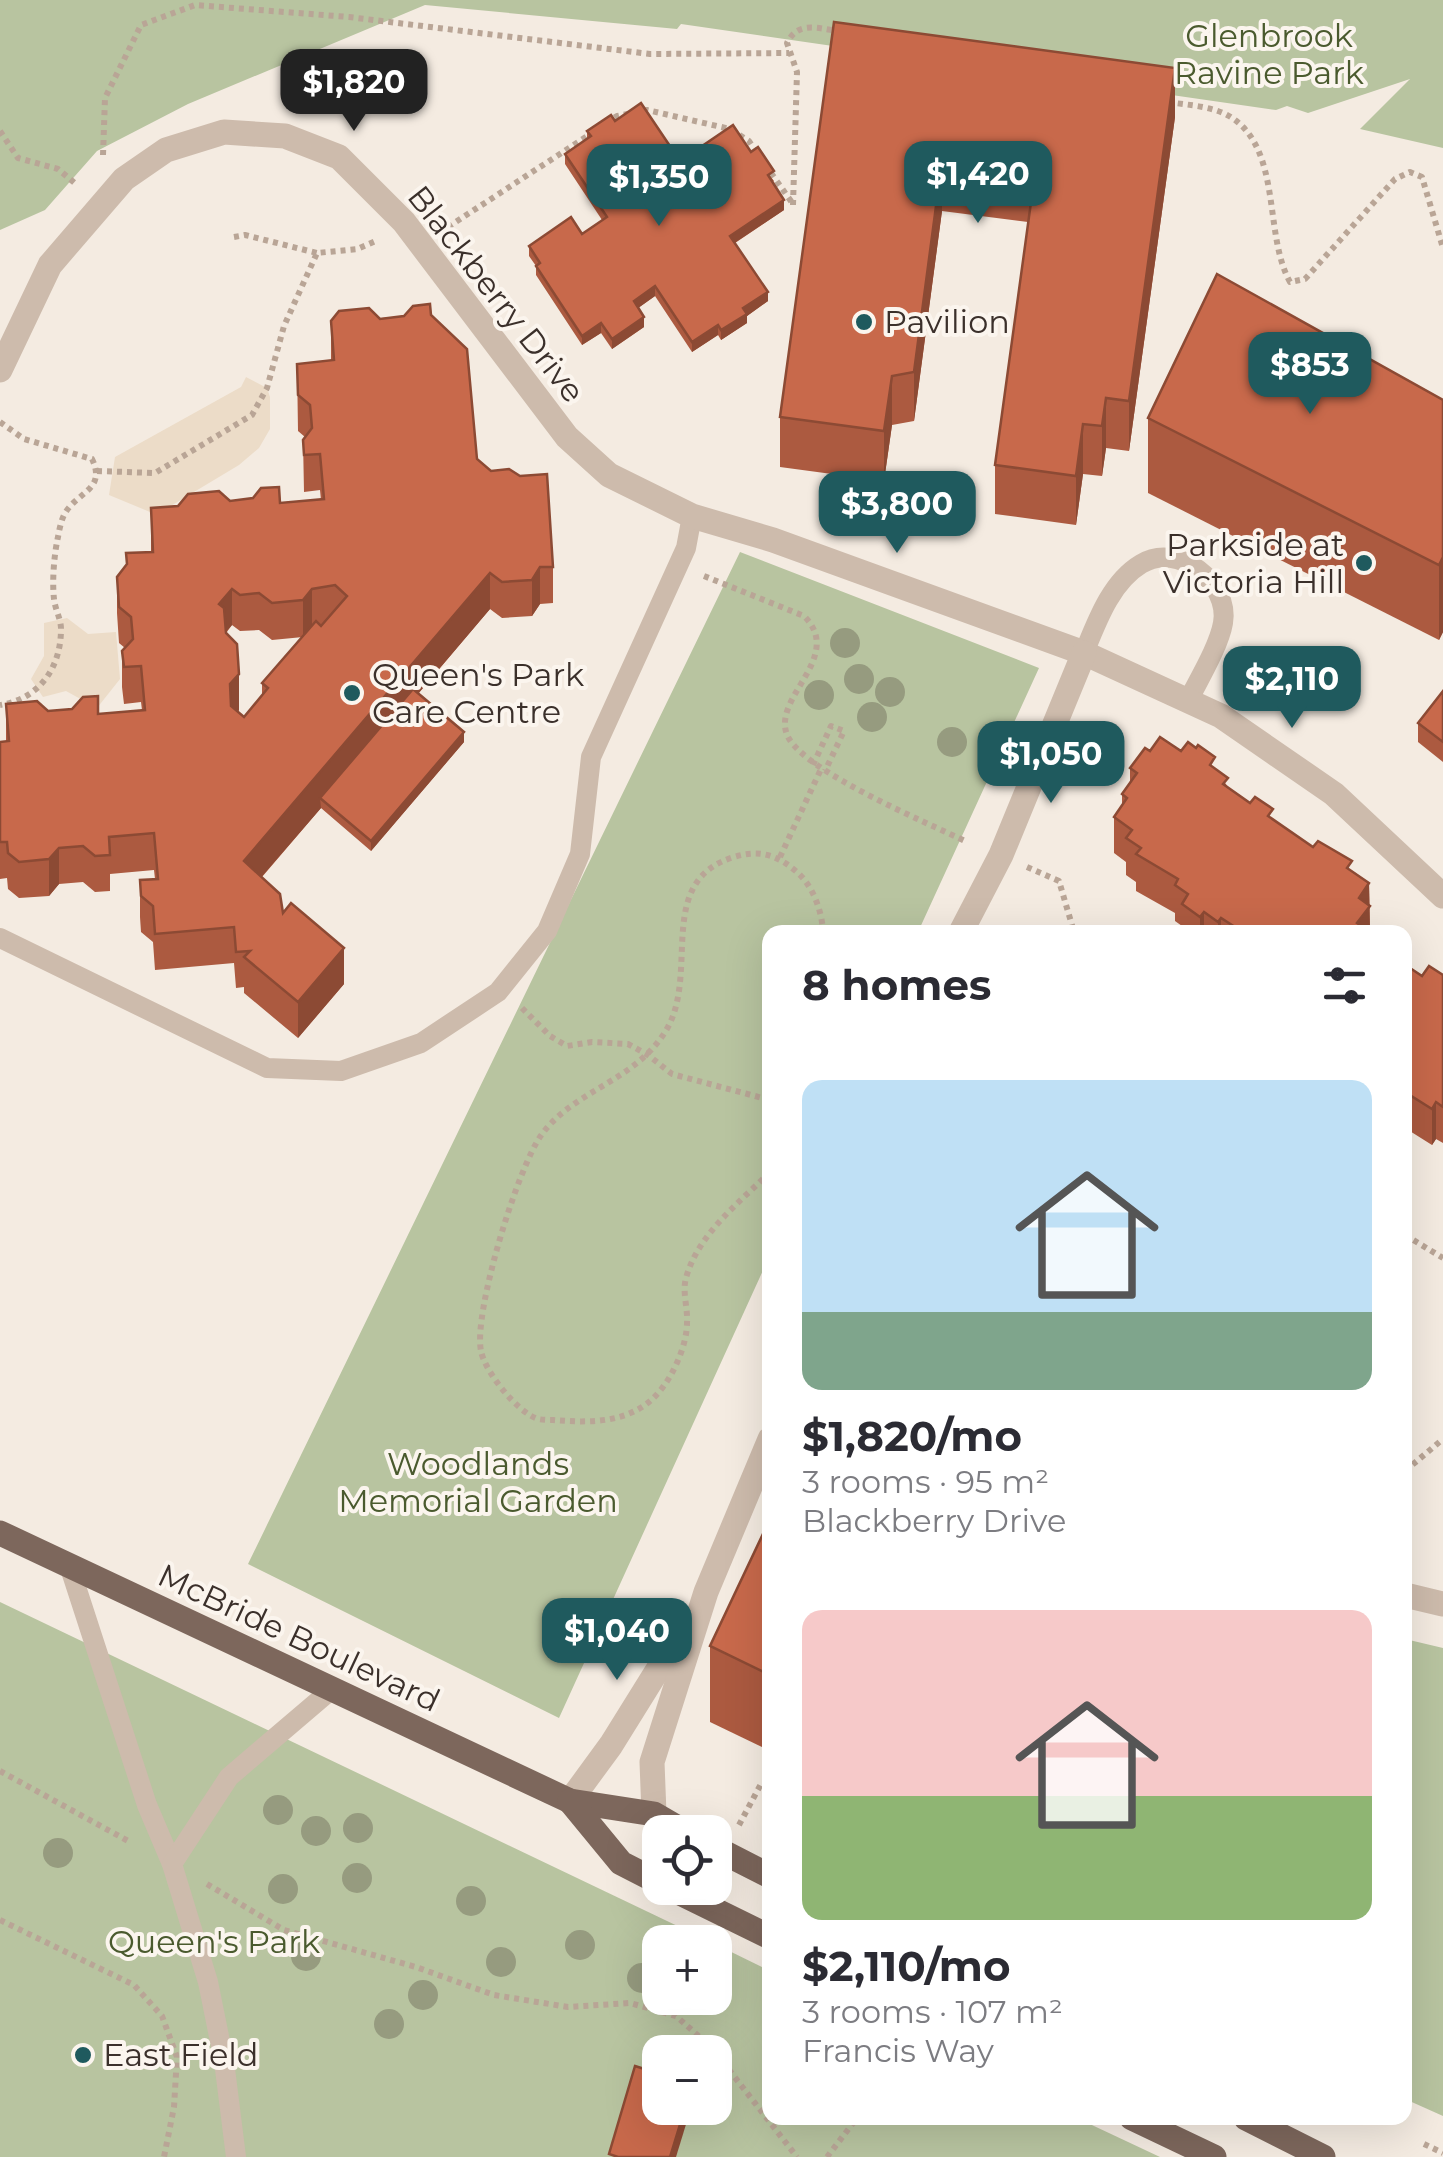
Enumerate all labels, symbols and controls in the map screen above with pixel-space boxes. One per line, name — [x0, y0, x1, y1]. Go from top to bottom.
park label: Glenbrook Ravine Park — [1174, 16, 1364, 92]
pin: $1,820 — [273, 49, 435, 134]
text: $1,820 — [302, 62, 406, 101]
pin: $1,420 — [897, 141, 1059, 226]
pin: $1,350 — [578, 144, 740, 229]
text: $1,420 — [926, 154, 1030, 193]
text: $1,350 — [609, 157, 709, 196]
street label: Blackberry Drive — [400, 178, 593, 410]
place label: Pavilion — [884, 302, 1010, 341]
marker: Pavilion — [853, 311, 875, 333]
pin: $853 — [1251, 332, 1369, 417]
text: $853 — [1270, 345, 1350, 384]
pin: $3,800 — [816, 471, 978, 556]
text: $3,800 — [841, 484, 953, 523]
place label: Parkside at Victoria Hill — [1163, 525, 1344, 601]
marker: Parkside at Victoria Hill — [1353, 552, 1375, 574]
pin: $2,110 — [1211, 646, 1373, 731]
place label: Queen's Park Care Centre — [372, 655, 584, 731]
text: $2,110 — [1245, 659, 1339, 698]
marker: Queen's Park Care Centre — [341, 682, 363, 704]
pin: $1,050 — [970, 721, 1132, 806]
text: $1,050 — [999, 734, 1103, 773]
icon: filters — [1317, 958, 1372, 1013]
text: 8 homes — [802, 959, 991, 1011]
icon: home — [997, 1145, 1177, 1325]
text: $1,820/mo — [802, 1410, 1022, 1462]
park label: Woodlands Memorial Garden — [338, 1444, 618, 1520]
text: 3 rooms · 95 m² — [802, 1462, 1049, 1501]
text: Blackberry Drive — [802, 1501, 1066, 1540]
street label: McBride Boulevard — [152, 1555, 446, 1720]
pin: $1,040 — [536, 1598, 698, 1683]
text: $1,040 — [564, 1611, 670, 1650]
icon: home — [997, 1675, 1177, 1855]
map controls — [642, 1815, 732, 2125]
button: locate — [642, 1815, 732, 1905]
park label: Queen's Park — [108, 1922, 320, 1961]
button: + — [642, 1925, 732, 2015]
text: $2,110/mo — [802, 1940, 1010, 1992]
text: 3 rooms · 107 m² — [802, 1992, 1063, 2031]
text: Francis Way — [802, 2031, 994, 2070]
place label: East Field — [103, 2035, 259, 2074]
button: − — [642, 2035, 732, 2125]
marker: East Field — [72, 2044, 94, 2066]

